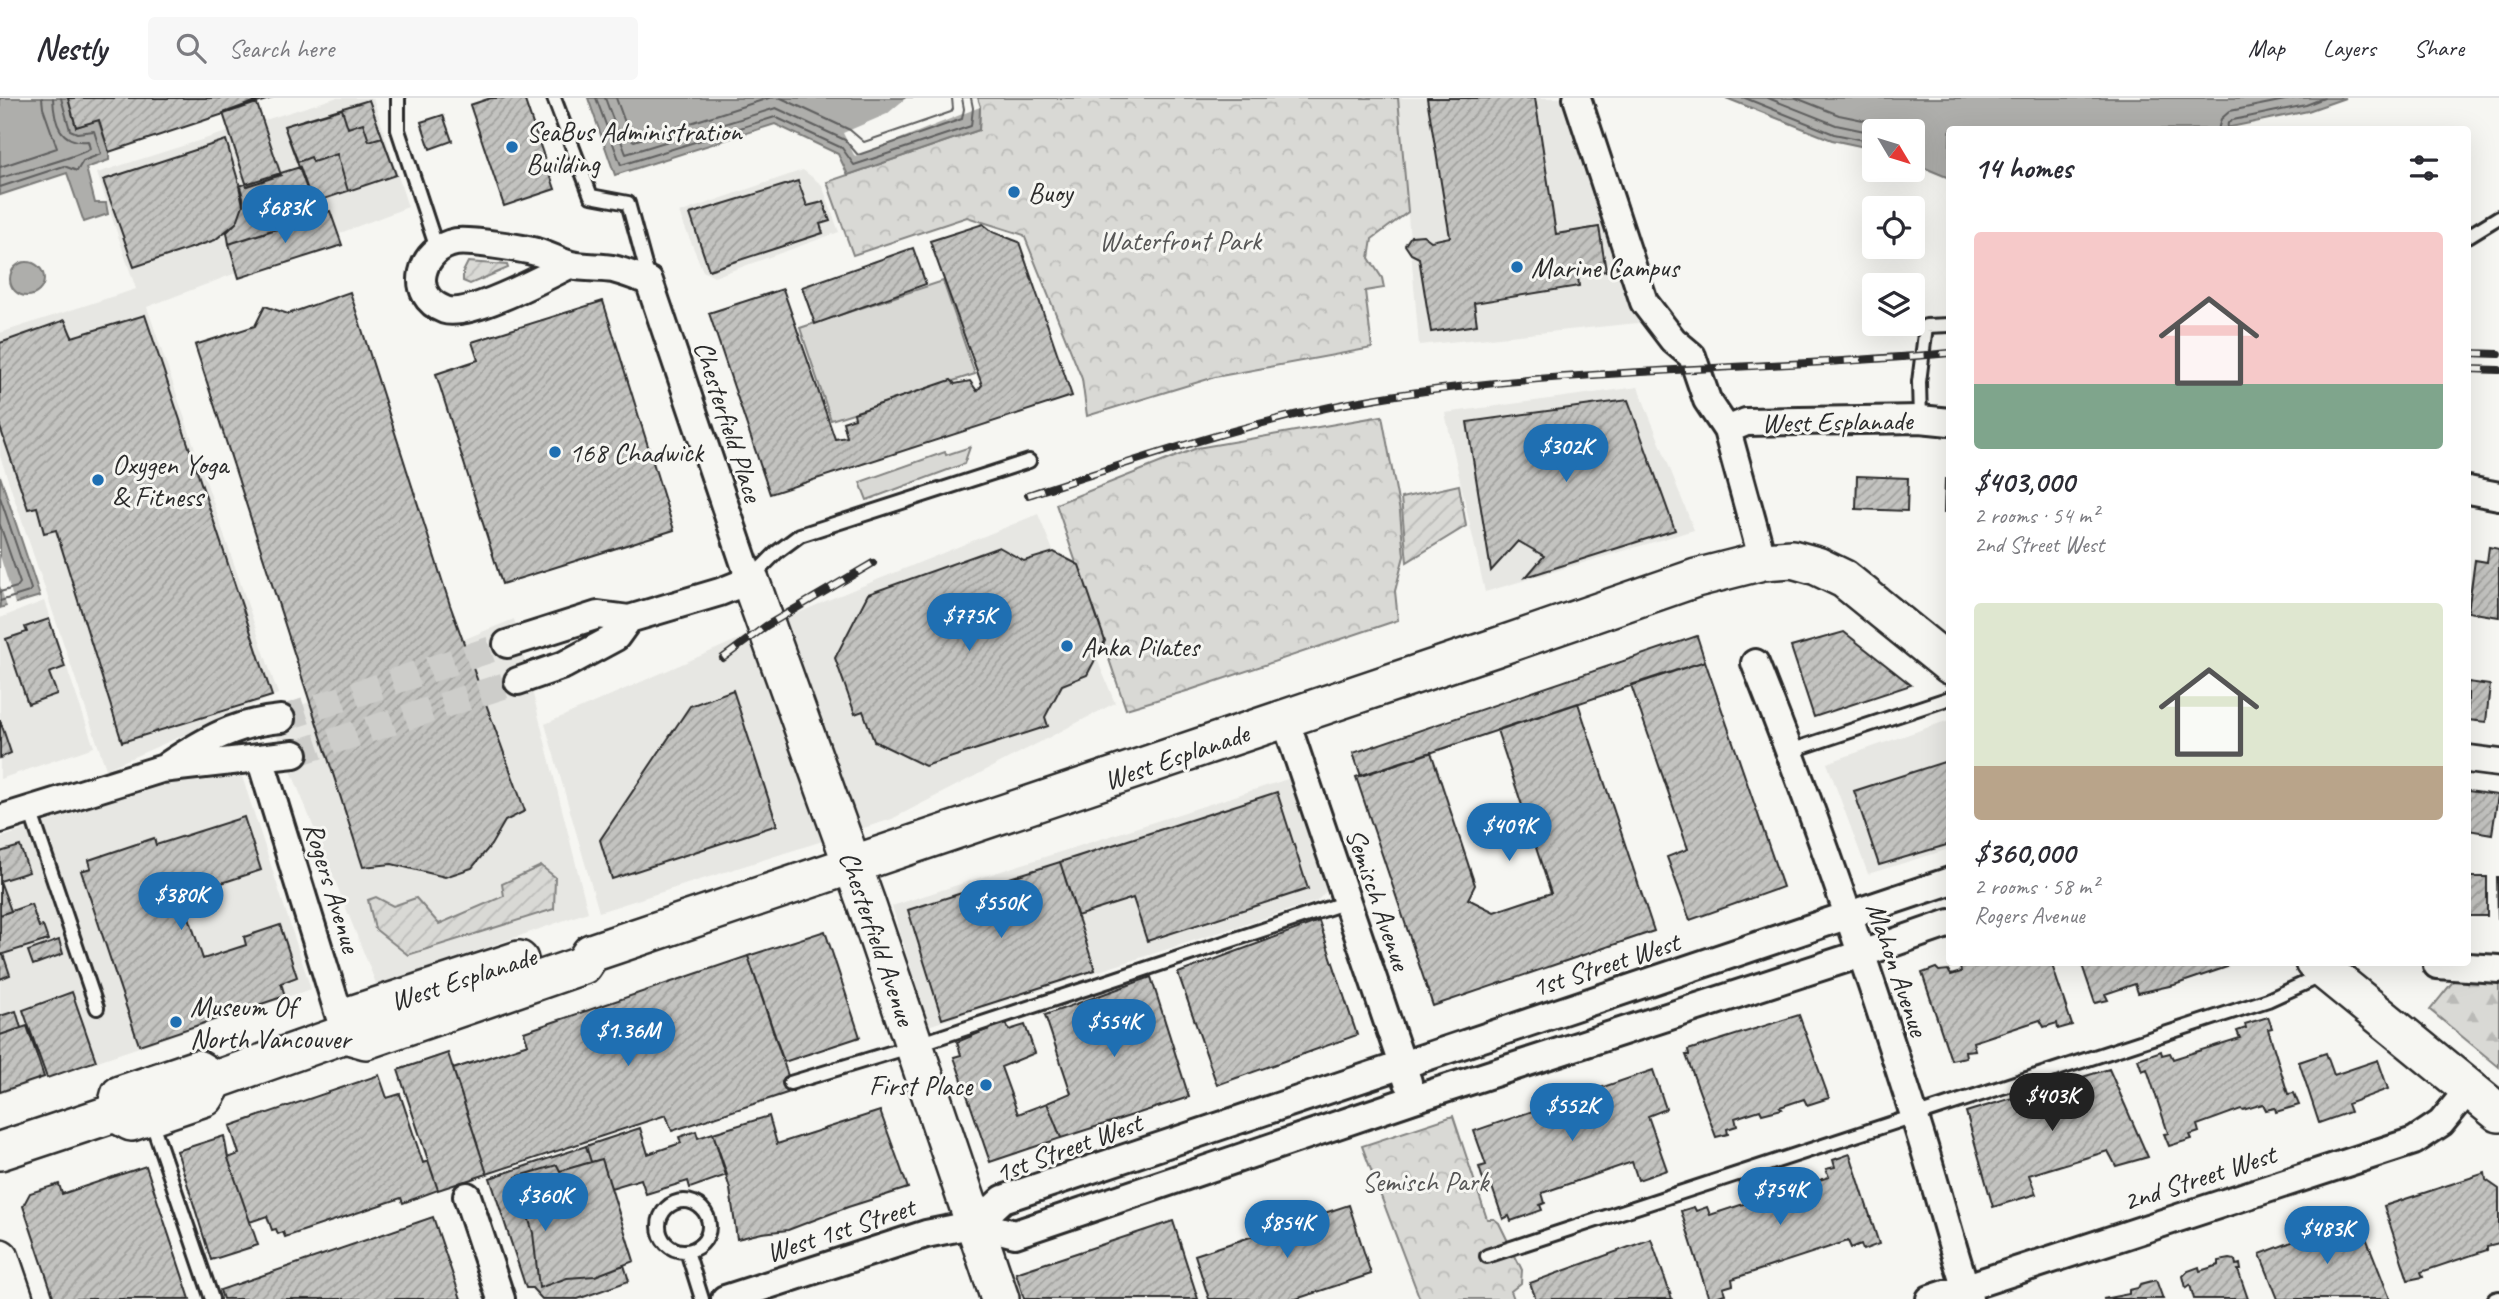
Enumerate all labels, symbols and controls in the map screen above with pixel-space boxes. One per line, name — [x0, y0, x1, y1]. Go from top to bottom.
search box — [148, 17, 638, 80]
text: Nestly — [35, 27, 106, 69]
icon: search — [172, 29, 210, 67]
text: Search here — [228, 32, 334, 65]
text: Map — [2248, 33, 2285, 63]
text: Layers — [2323, 33, 2376, 63]
text: Share — [2414, 33, 2464, 63]
place label: SeaBus Administration Building — [526, 114, 743, 181]
north arrow — [1862, 119, 1925, 182]
map controls — [1862, 119, 1925, 336]
marker: SeaBus Administration Building — [504, 139, 520, 155]
text: 14 homes — [1974, 149, 2072, 187]
icon: filters — [2405, 149, 2443, 187]
place label: Buoy — [1028, 175, 1075, 210]
marker: Buoy — [1006, 184, 1022, 200]
pin: $683K — [236, 186, 334, 245]
text: $683K — [258, 193, 312, 222]
button: locate — [1862, 196, 1925, 259]
park label: Waterfront Park — [1099, 223, 1263, 258]
place label: Marine Campus — [1531, 250, 1681, 285]
marker: Marine Campus — [1509, 259, 1525, 275]
button: layers — [1862, 273, 1925, 336]
icon: home — [2146, 278, 2272, 404]
street label: Chesterfield Place — [686, 336, 772, 508]
street label: West Esplanade — [1761, 403, 1915, 440]
pin: $302K — [1517, 424, 1615, 484]
text: $302K — [1539, 432, 1593, 461]
place label: 168 Chadwick — [569, 435, 705, 470]
marker: 168 Chadwick — [547, 444, 563, 460]
place label: Oxygen Yoga & Fitness — [112, 447, 231, 514]
text: $403,000 — [1974, 463, 2074, 501]
marker: Oxygen Yoga & Fitness — [90, 472, 106, 488]
text: 2 rooms · 54 m² — [1974, 501, 2098, 530]
text: 2nd Street West — [1974, 530, 2104, 559]
pin: $775K — [920, 594, 1018, 653]
text: $775K — [943, 601, 995, 630]
place label: Anka Pilates — [1081, 629, 1201, 664]
marker: Anka Pilates — [1059, 638, 1075, 654]
icon: home — [2146, 649, 2272, 775]
street label: West Esplanade — [1099, 715, 1255, 798]
pin: $409K — [1460, 804, 1558, 863]
text: $409K — [1483, 811, 1535, 840]
street label: Rogers Avenue — [296, 818, 369, 958]
street label: Semisch Avenue — [1338, 824, 1420, 976]
text: $360,000 — [1974, 834, 2075, 872]
street label: Chesterfield Avenue — [831, 846, 924, 1032]
pin: $380K — [132, 872, 230, 932]
text: 2 rooms · 58 m² — [1974, 872, 2098, 901]
text: $380K — [154, 880, 208, 909]
pin: $550K — [952, 880, 1050, 940]
text: $550K — [975, 888, 1027, 917]
street label: Mahon Avenue — [1858, 898, 1937, 1042]
text: Rogers Avenue — [1974, 901, 2084, 930]
street label: 1st Street West — [1527, 923, 1686, 1005]
street label: West Esplanade — [386, 938, 542, 1018]
place label: Museum Of North Vancouver — [190, 989, 353, 1056]
pin: $554K — [1065, 1000, 1163, 1059]
text: $554K — [1088, 1007, 1140, 1036]
pin: $1.36M — [571, 1009, 685, 1068]
marker: Museum Of North Vancouver — [168, 1014, 184, 1030]
text: $1.36M — [596, 1016, 660, 1045]
place label: First Place — [869, 1068, 974, 1103]
pin: $403K — [2003, 1074, 2101, 1133]
marker: First Place — [978, 1077, 994, 1093]
text: $403K — [2025, 1081, 2079, 1110]
pin: $552K — [1523, 1084, 1621, 1143]
text: $552K — [1546, 1091, 1598, 1120]
street label: 1st Street West — [990, 1104, 1149, 1190]
street label: 2nd Street West — [2118, 1136, 2282, 1219]
park label: Semisch Park — [1362, 1164, 1490, 1199]
pin: $754K — [1731, 1168, 1829, 1227]
pin: $360K — [496, 1174, 594, 1233]
text: $754K — [1754, 1175, 1806, 1204]
text: $360K — [518, 1181, 572, 1210]
street label: West 1st Street — [762, 1188, 921, 1270]
pin: $854K — [1238, 1200, 1336, 1260]
pin: $483K — [2278, 1206, 2376, 1266]
text: $854K — [1261, 1208, 1313, 1237]
text: $483K — [2300, 1214, 2354, 1243]

